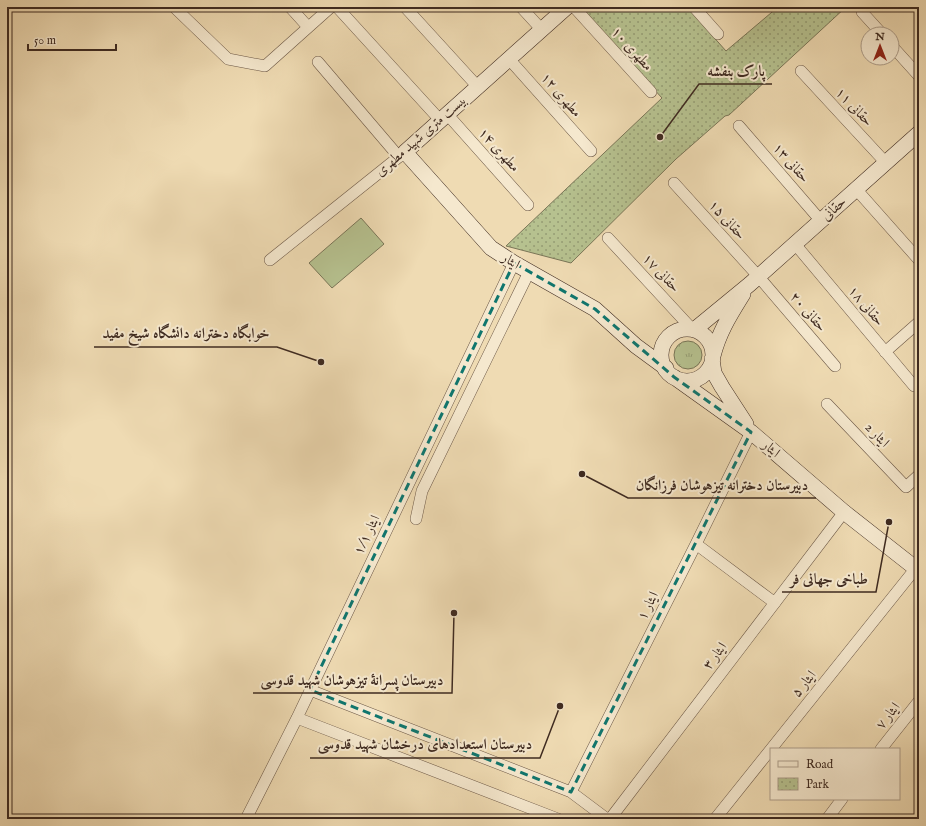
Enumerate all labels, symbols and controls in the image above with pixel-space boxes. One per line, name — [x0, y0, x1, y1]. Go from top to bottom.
street label: مطهری ۱۰ — [607, 23, 657, 75]
scale bar — [28, 26, 116, 52]
north arrow — [860, 26, 900, 66]
text: N — [874, 30, 885, 44]
text: 50 m — [34, 33, 56, 48]
callout: پارک بنفشه — [699, 57, 772, 84]
text: پارک بنفشه — [707, 62, 766, 82]
street label: مطهری ۱۲ — [537, 69, 585, 121]
street label: حقانی ۱۱ — [831, 84, 877, 130]
street label: بیست متری شهید مطهری — [372, 91, 470, 181]
street label: مطهری ۱۴ — [474, 124, 524, 176]
street label: حقانی ۱۳ — [769, 139, 813, 187]
street label: حقانی — [818, 193, 850, 225]
street label: حقانی ۱۵ — [704, 196, 750, 244]
street label: ایثار — [497, 247, 524, 273]
street label: حقانی ۱۷ — [638, 250, 684, 296]
street label: حقانی ۱۸ — [844, 282, 888, 330]
street label: حقانی ۲۰ — [786, 288, 830, 336]
callout: خوابگاه دخترانه دانشگاه شیخ مفید — [94, 320, 277, 347]
text: خوابگاه دخترانه دانشگاه شیخ مفید — [102, 323, 270, 347]
street label: ایثار 2 — [861, 419, 893, 451]
street label: ایثار — [757, 435, 784, 462]
callout: دبیرستان دخترانه تیزهوشان فرزانگان — [628, 471, 816, 498]
text: دبیرستان دخترانه تیزهوشان فرزانگان — [636, 475, 808, 495]
street label: ایثار ۱/۱ — [350, 512, 384, 558]
callout: طباخی جهانی فر — [782, 565, 876, 592]
text: طباخی جهانی فر — [788, 570, 868, 589]
street label: ایثار ۱ — [633, 589, 663, 623]
street label: ایثار ۳ — [699, 639, 731, 673]
callout: دبیرستان پسرانهٔ تیزهوشان شهید قدوسی — [253, 666, 452, 693]
street label: ایثار ۵ — [788, 667, 820, 701]
text: دبیرستان پسرانهٔ تیزهوشان شهید قدوسی — [261, 671, 443, 691]
street label: ایثار ۷ — [872, 699, 904, 733]
callout: دبیرستان استعدادهای درخشان شهید قدوسی — [310, 731, 540, 758]
text: دبیرستان استعدادهای درخشان شهید قدوسی — [318, 735, 532, 755]
legend — [770, 748, 900, 800]
text: Road — [806, 757, 834, 772]
text: Park — [806, 777, 829, 792]

